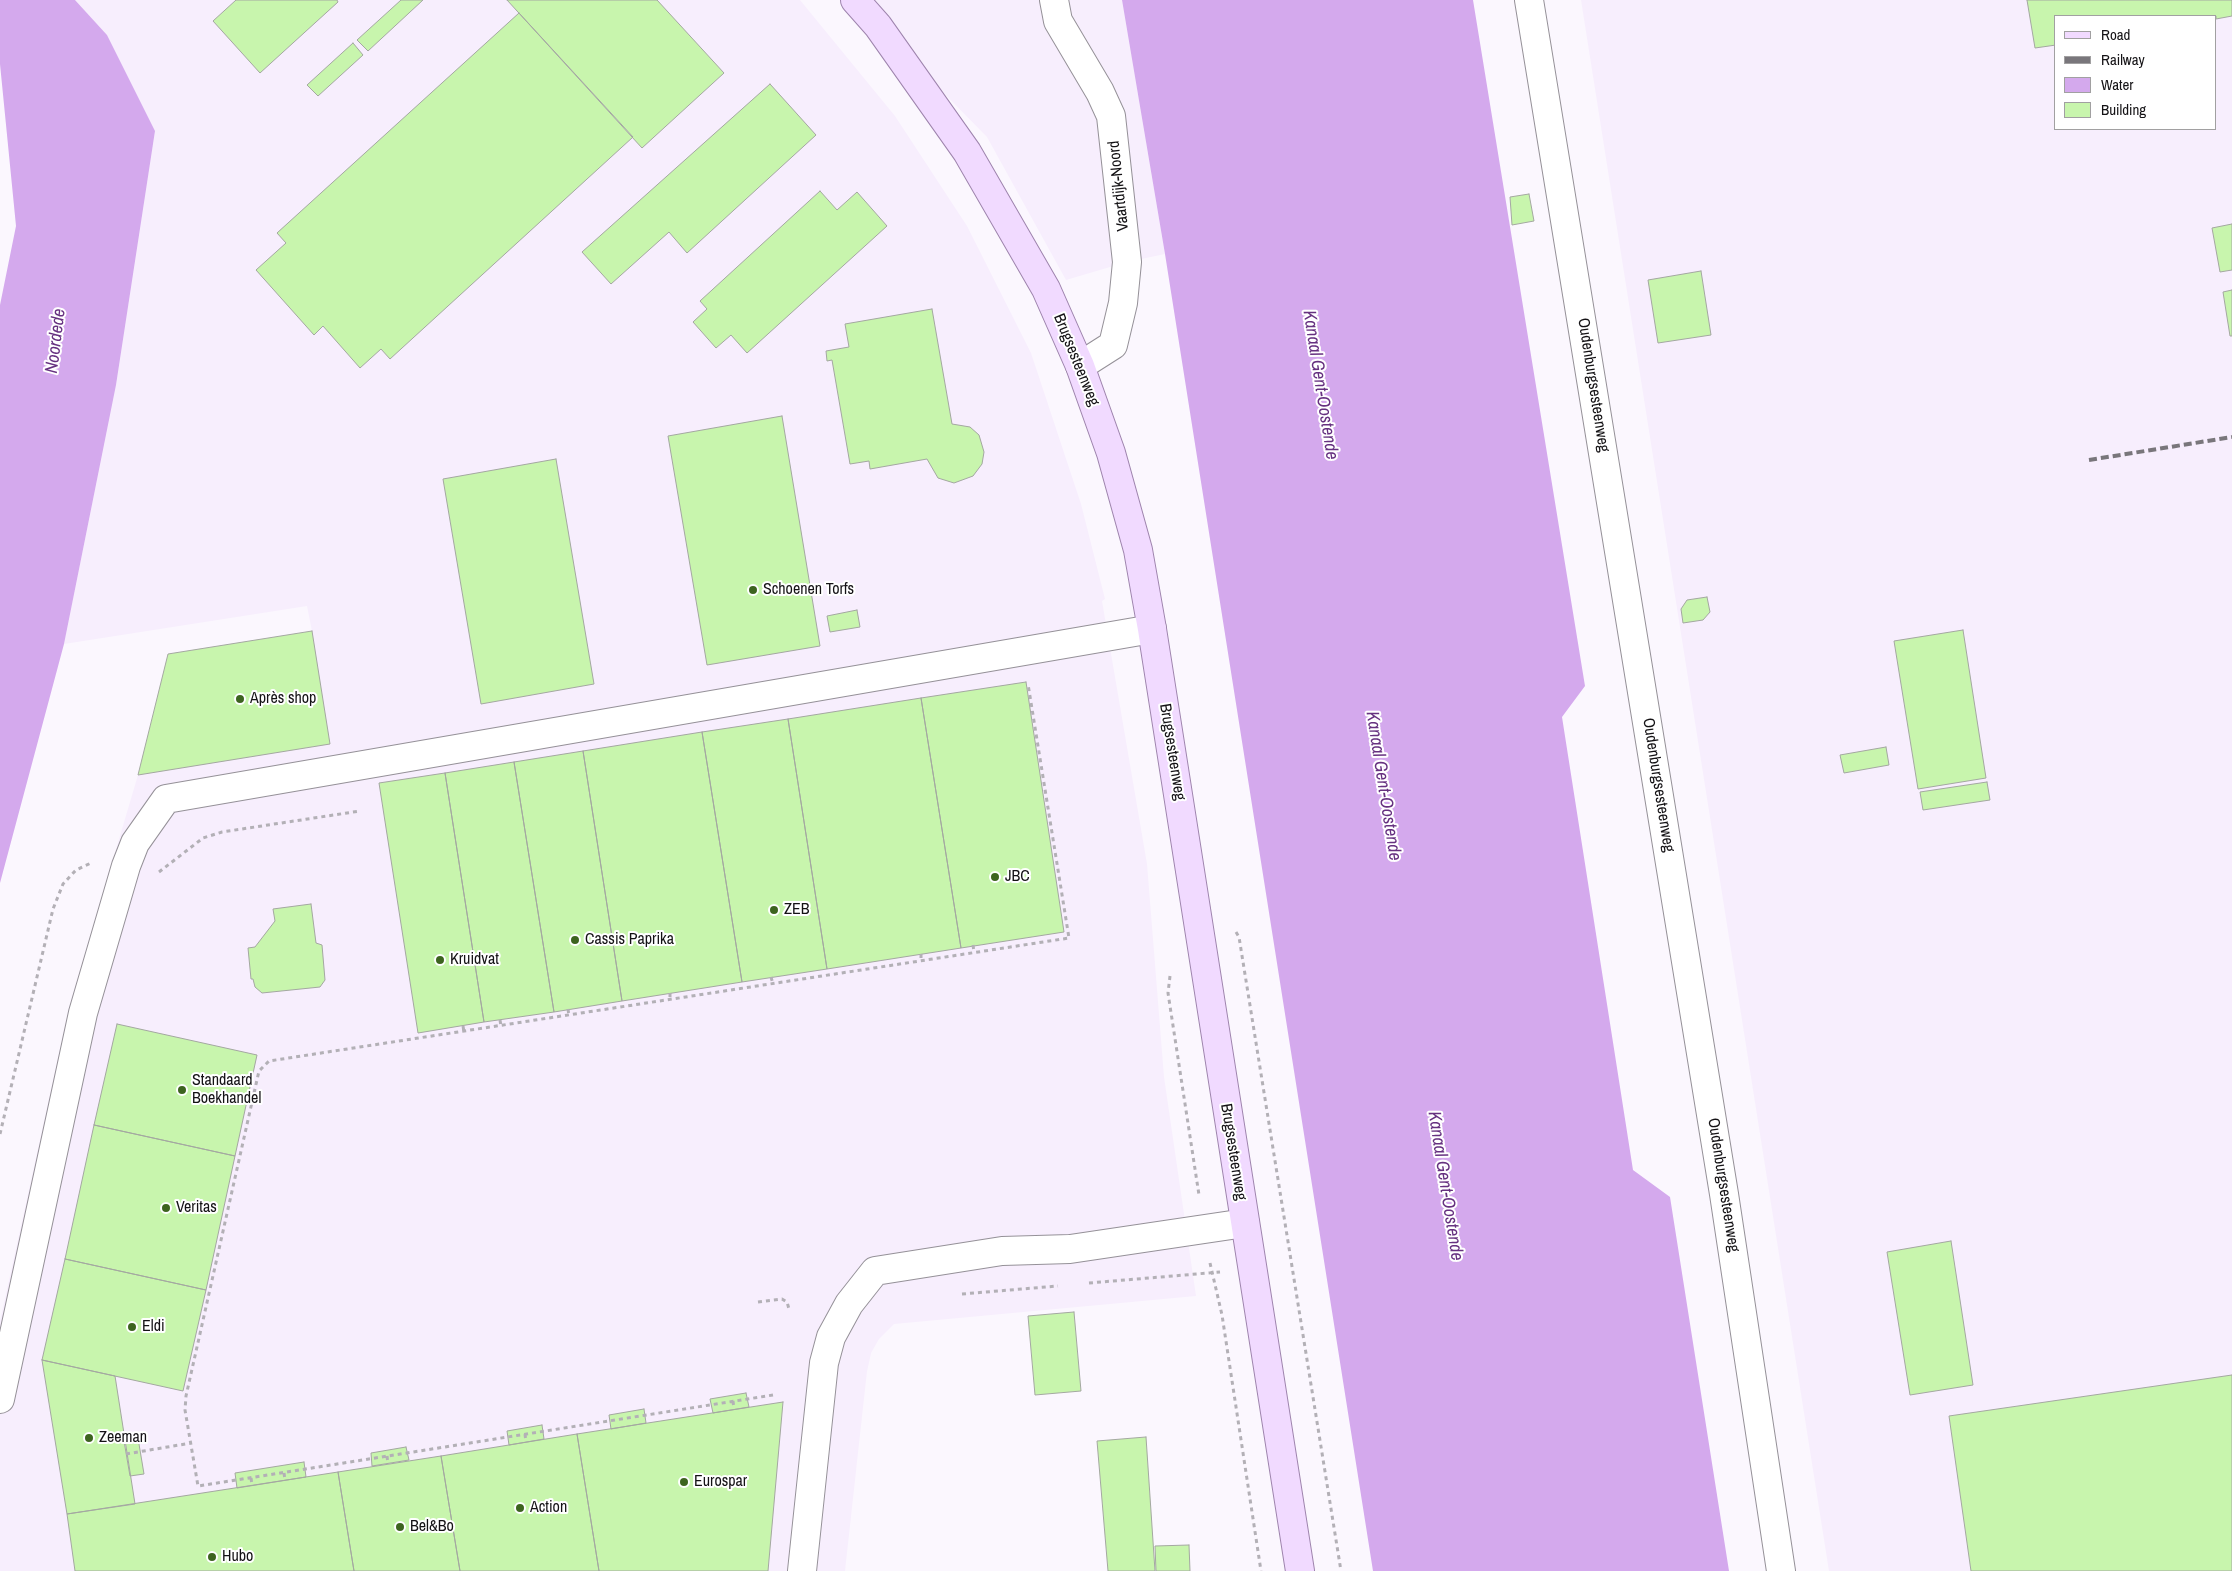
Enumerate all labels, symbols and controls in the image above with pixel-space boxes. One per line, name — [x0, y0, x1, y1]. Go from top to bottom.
legend — [2054, 15, 2217, 130]
text: Road — [2101, 24, 2130, 45]
text: Railway — [2101, 49, 2145, 70]
text: Water — [2101, 74, 2133, 95]
text: Building — [2101, 99, 2146, 120]
street label: Vaartdijk-Noord — [1105, 140, 1133, 232]
water label: Noordede — [41, 308, 71, 374]
water label: Kanaal Gent-Oostende — [1298, 309, 1342, 461]
street label: Brugsesteenweg — [1049, 311, 1103, 409]
street label: Oudenburgsesteenweg — [1573, 317, 1613, 453]
place label: Schoenen Torfs — [763, 580, 854, 600]
marker: Schoenen Torfs — [747, 584, 759, 596]
place label: Après shop — [250, 689, 316, 709]
marker: Après shop — [234, 693, 246, 705]
street label: Brugsesteenweg — [1155, 702, 1189, 802]
water label: Kanaal Gent-Oostende — [1361, 710, 1405, 862]
street label: Oudenburgsesteenweg — [1638, 717, 1678, 853]
place label: JBC — [1005, 867, 1030, 887]
marker: JBC — [989, 871, 1001, 883]
place label: ZEB — [784, 900, 810, 920]
marker: ZEB — [768, 904, 780, 916]
place label: Cassis Paprika — [585, 930, 674, 950]
marker: Cassis Paprika — [569, 934, 581, 946]
place label: Kruidvat — [450, 950, 499, 970]
marker: Kruidvat — [434, 954, 446, 966]
place label: Standaard Boekhandel — [192, 1071, 261, 1109]
marker: Standaard Boekhandel — [176, 1084, 188, 1096]
street label: Brugsesteenweg — [1216, 1102, 1250, 1202]
water label: Kanaal Gent-Oostende — [1423, 1110, 1467, 1262]
street label: Oudenburgsesteenweg — [1703, 1117, 1743, 1253]
place label: Veritas — [176, 1198, 217, 1218]
marker: Veritas — [160, 1202, 172, 1214]
place label: Eldi — [142, 1317, 165, 1337]
marker: Eldi — [126, 1321, 138, 1333]
place label: Zeeman — [99, 1428, 147, 1448]
marker: Zeeman — [83, 1432, 95, 1444]
place label: Eurospar — [694, 1472, 747, 1492]
marker: Eurospar — [678, 1476, 690, 1488]
place label: Action — [530, 1498, 567, 1518]
marker: Action — [514, 1502, 526, 1514]
place label: Bel&Bo — [410, 1517, 454, 1537]
marker: Bel&Bo — [394, 1521, 406, 1533]
place label: Hubo — [222, 1547, 253, 1567]
marker: Hubo — [206, 1551, 218, 1563]

